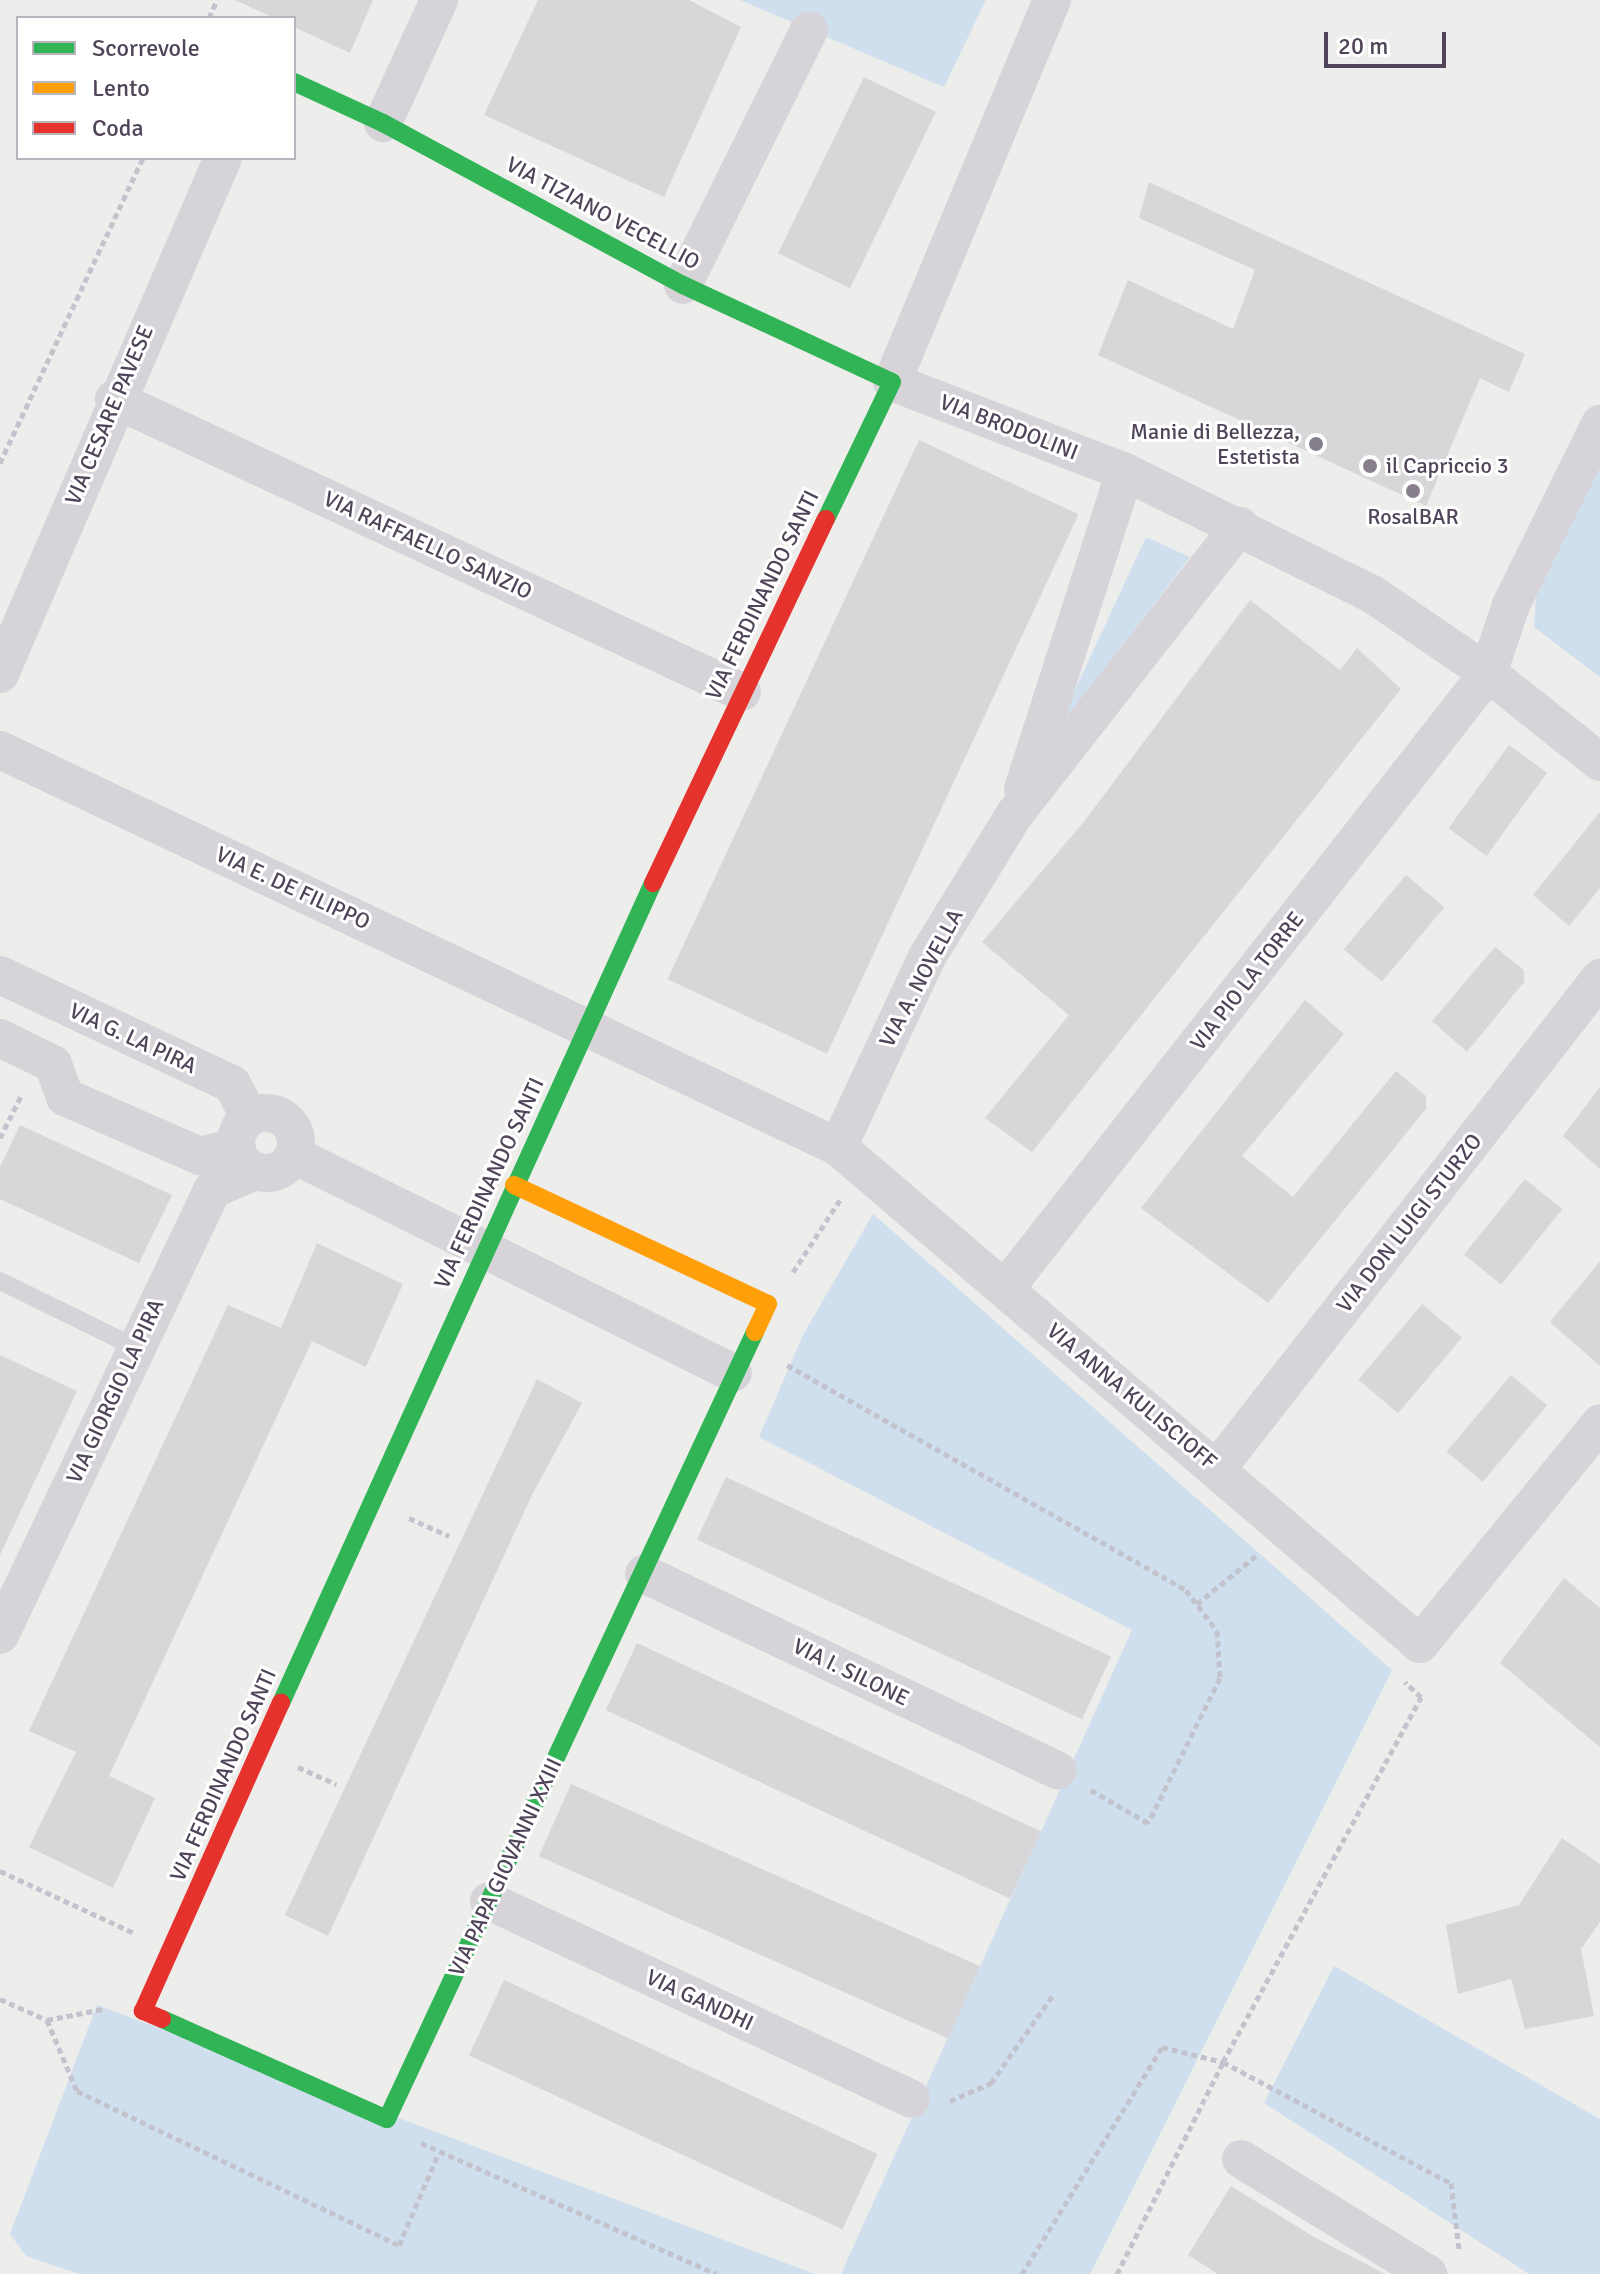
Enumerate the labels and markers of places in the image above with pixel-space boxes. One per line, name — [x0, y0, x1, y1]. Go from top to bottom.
place label: Manie di Bellezza, Estetista — [1130, 418, 1300, 470]
marker: Manie di Bellezza, Estetista — [1307, 435, 1325, 453]
place label: il Capriccio 3 — [1386, 453, 1509, 479]
marker: il Capriccio 3 — [1361, 457, 1379, 475]
marker: RosalBAR — [1404, 482, 1422, 500]
place label: RosalBAR — [1367, 504, 1459, 530]

